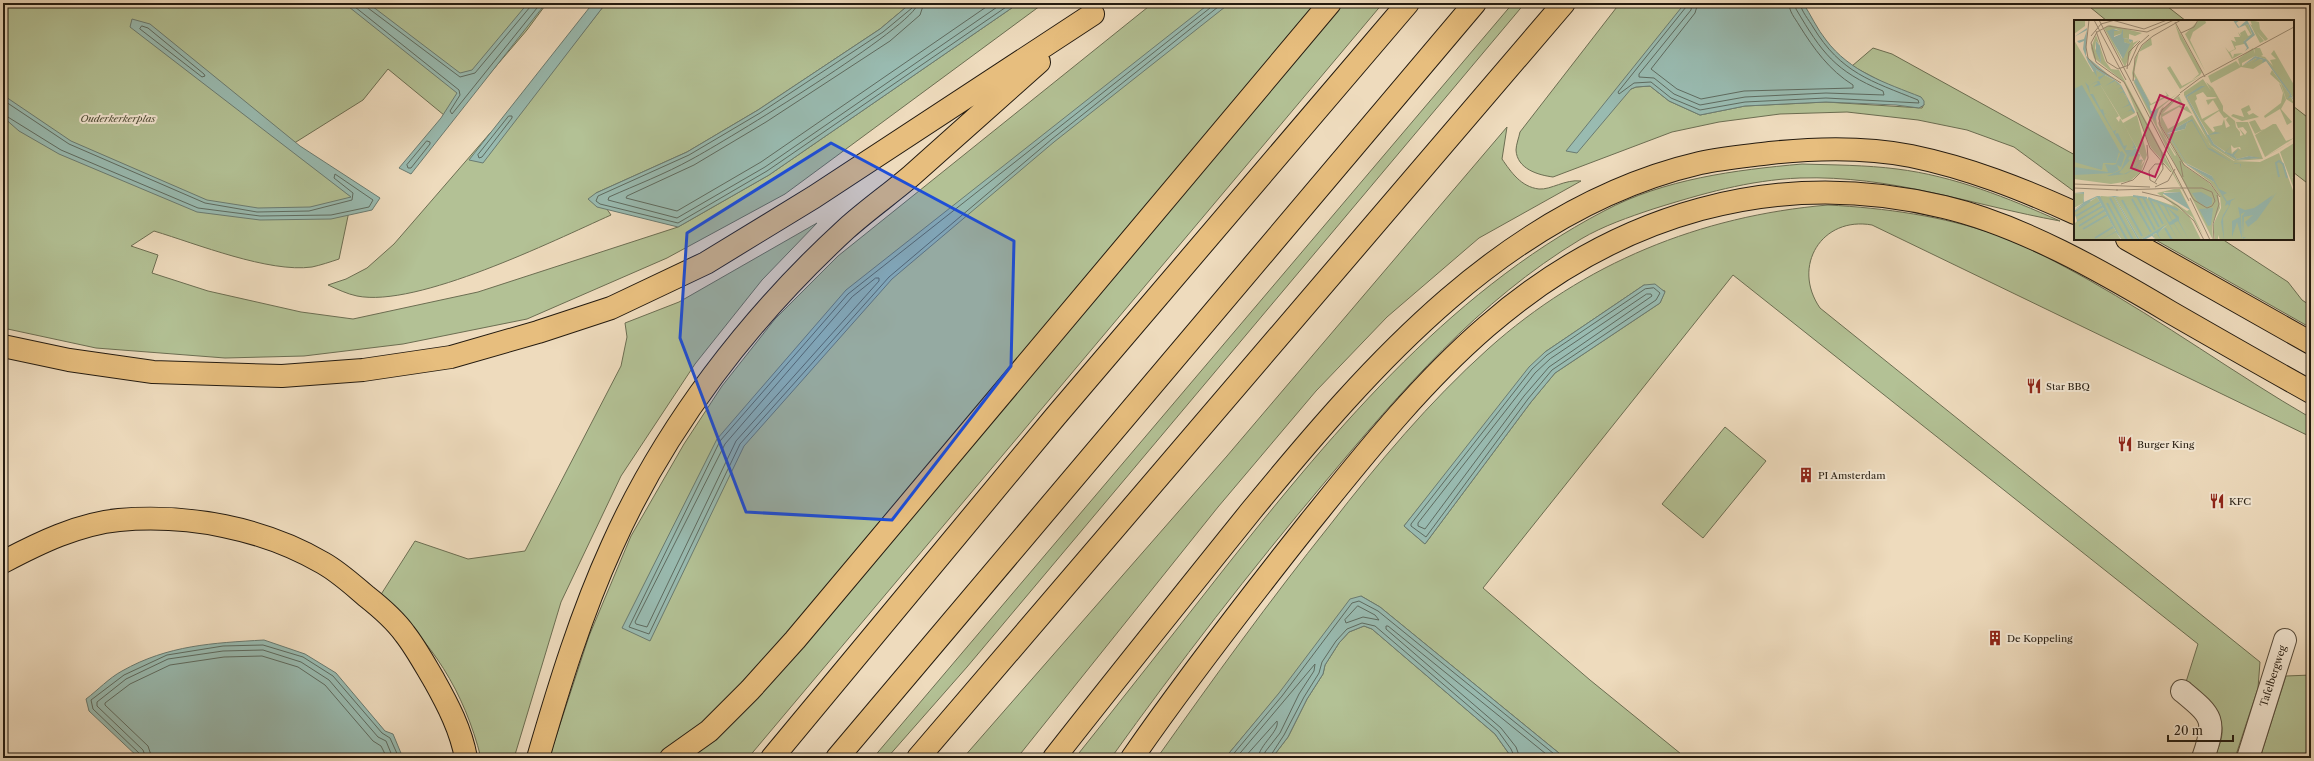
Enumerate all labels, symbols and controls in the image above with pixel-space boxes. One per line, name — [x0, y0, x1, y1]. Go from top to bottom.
inset map — [2074, 20, 2294, 240]
park label: Ouderkerkerplas — [80, 112, 156, 125]
restaurant icon: Star BBQ — [2025, 377, 2043, 395]
place label: Star BBQ — [2046, 380, 2090, 393]
restaurant icon: Burger King — [2116, 435, 2134, 453]
place label: Burger King — [2137, 438, 2195, 451]
building icon: PI Amsterdam — [1797, 466, 1815, 484]
place label: PI Amsterdam — [1818, 469, 1886, 482]
restaurant icon: KFC — [2208, 492, 2226, 510]
place label: KFC — [2229, 495, 2251, 508]
building icon: De Koppeling — [1986, 629, 2004, 647]
place label: De Koppeling — [2007, 632, 2073, 645]
street label: Tafelbergweg — [2257, 643, 2289, 708]
scale bar — [2168, 717, 2233, 743]
text: 20 m — [2174, 723, 2203, 738]

